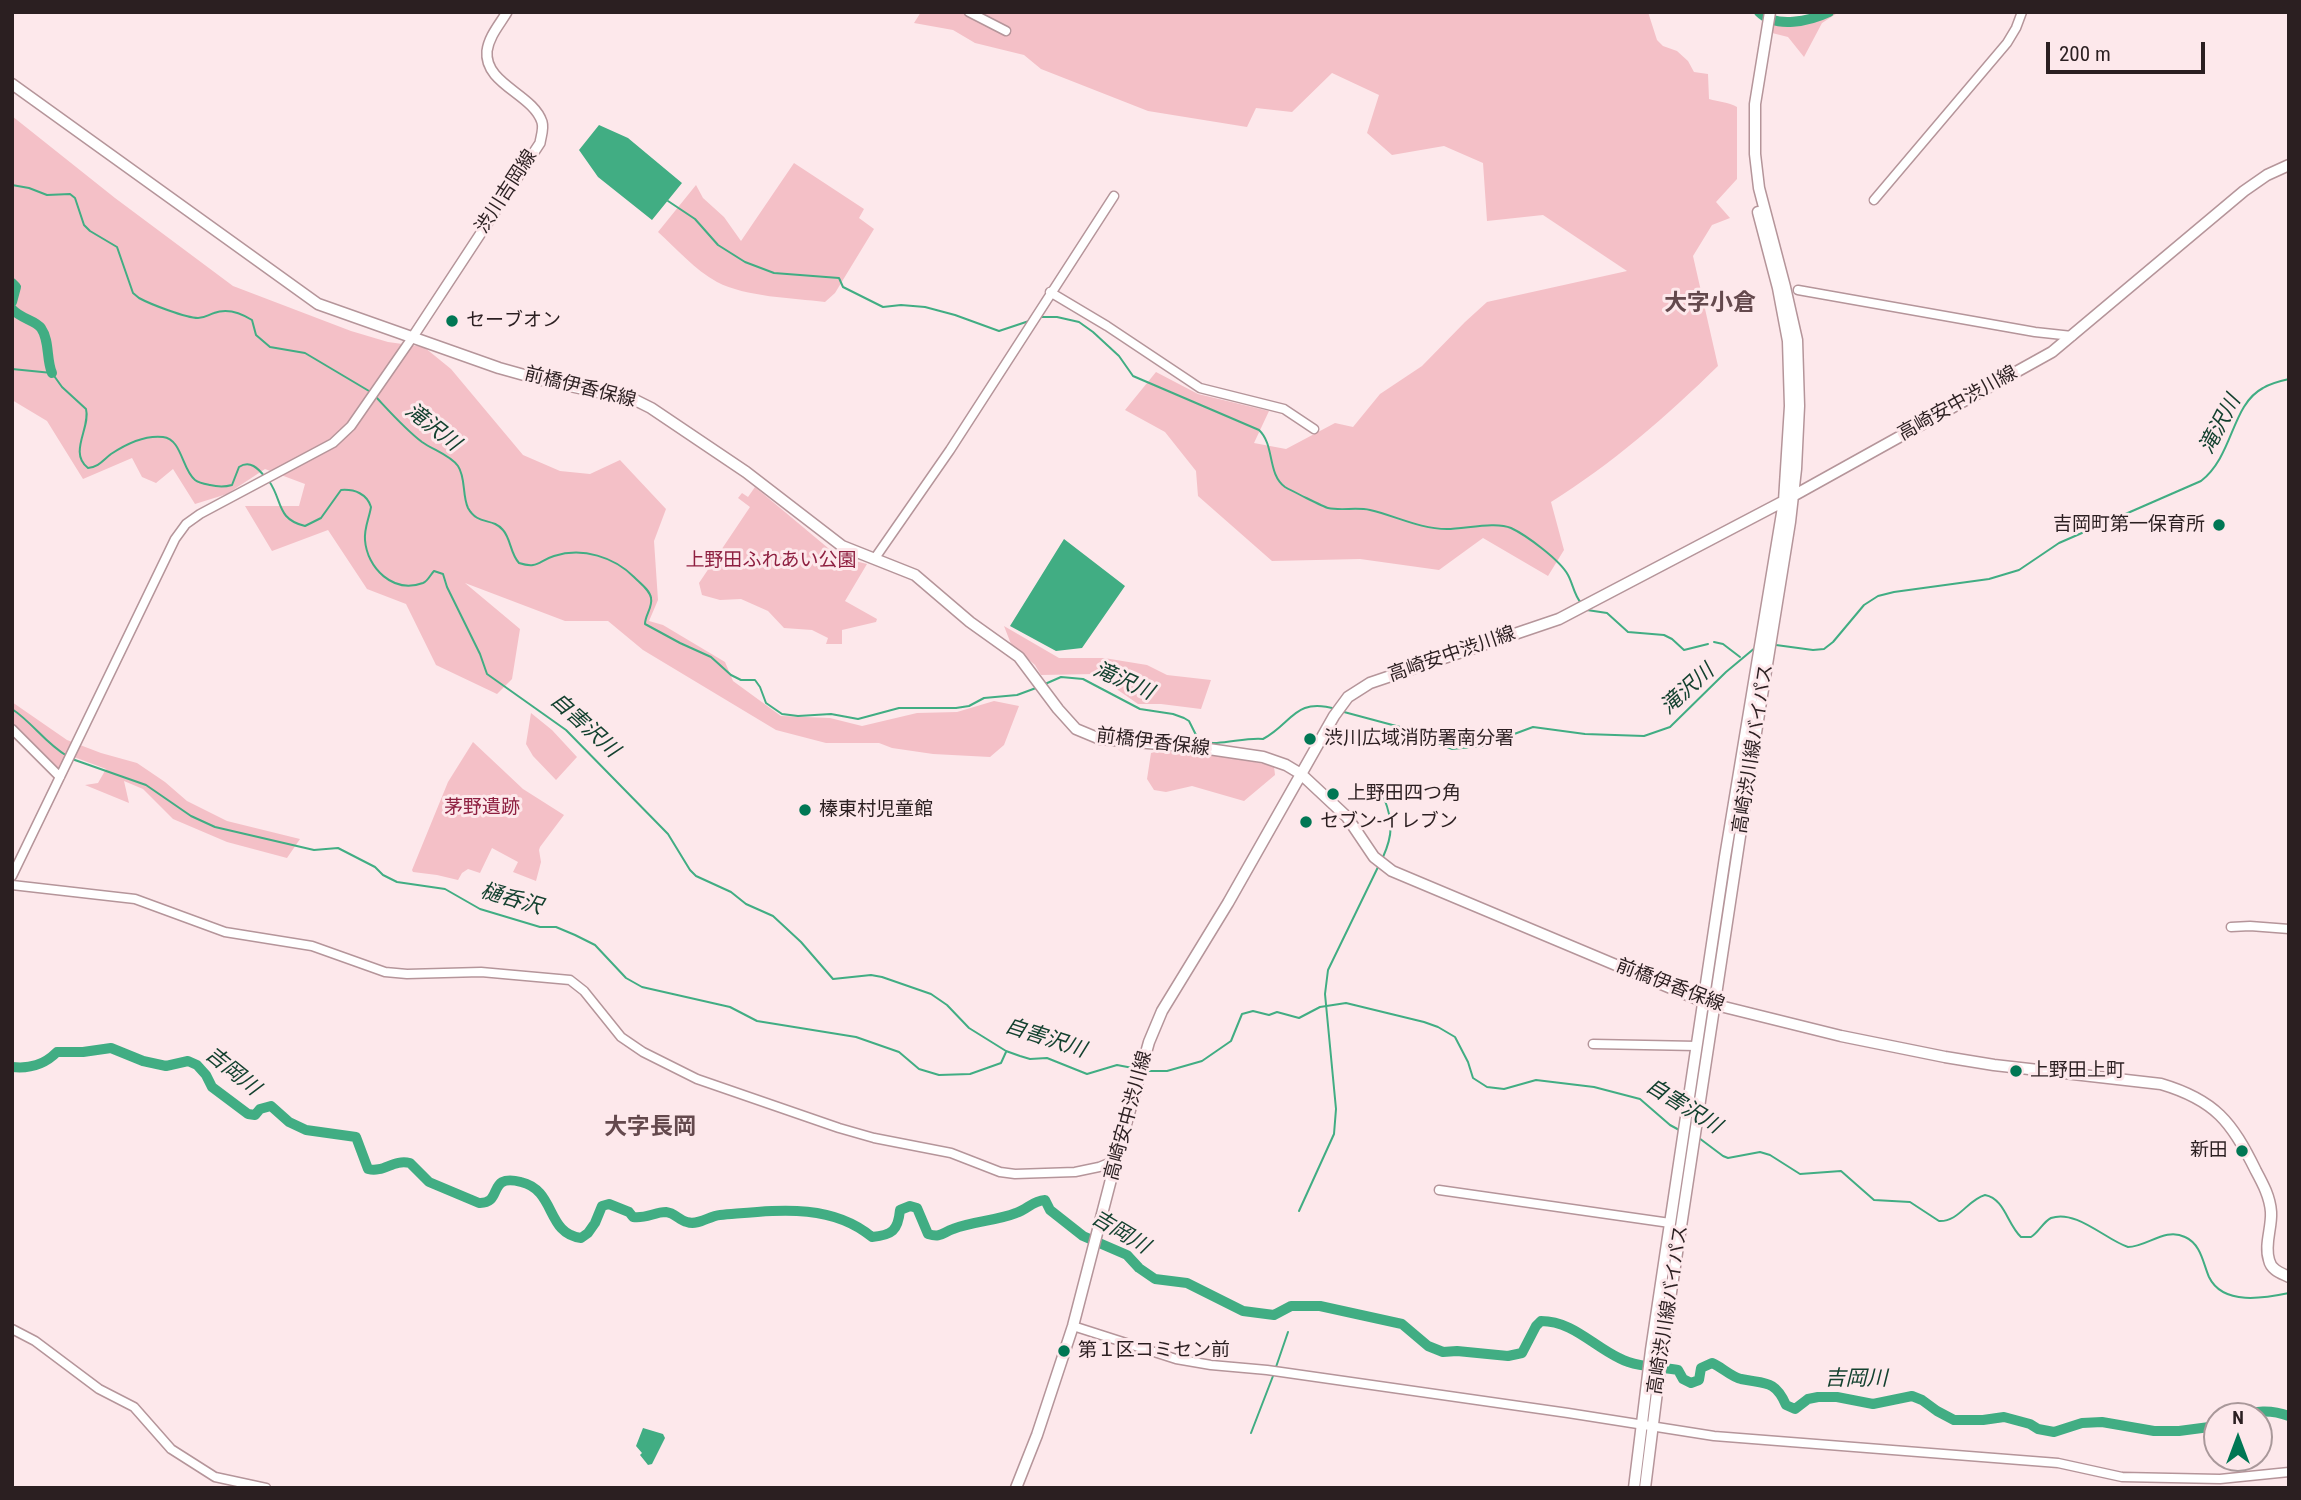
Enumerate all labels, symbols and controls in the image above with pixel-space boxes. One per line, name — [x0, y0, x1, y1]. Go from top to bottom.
scale bar — [2049, 28, 2208, 72]
text: 200 m — [2059, 42, 2111, 66]
street label: 渋川吉岡線 — [472, 146, 542, 238]
district label: 大字小倉 — [1664, 290, 1756, 318]
place label: セーブオン — [466, 310, 561, 332]
marker: セーブオン — [444, 313, 460, 329]
street label: 高崎安中渋川線 — [1894, 362, 2022, 446]
street label: 前橋伊香保線 — [522, 363, 638, 413]
water label: 滝沢川 — [2195, 391, 2247, 459]
water label: 滝沢川 — [399, 399, 465, 457]
place label: 吉岡町第一保育所 — [2053, 514, 2205, 536]
marker: 吉岡町第一保育所 — [2211, 517, 2227, 533]
park label: 上野田ふれあい公園 — [686, 550, 856, 572]
street label: 高崎安中渋川線 — [1385, 623, 1519, 687]
water label: 滝沢川 — [1089, 658, 1157, 706]
water label: 滝沢川 — [1656, 660, 1720, 720]
street label: 高崎渋川線バイパス — [1729, 663, 1779, 835]
water label: 自害沢川 — [544, 689, 624, 763]
street label: 前橋伊香保線 — [1095, 725, 1211, 761]
place label: 渋川広域消防署南分署 — [1324, 728, 1514, 750]
marker: 渋川広域消防署南分署 — [1302, 731, 1318, 747]
place label: 上野田四つ角 — [1347, 783, 1461, 805]
marker: 上野田四つ角 — [1325, 786, 1341, 802]
park label: 茅野遺跡 — [444, 797, 520, 819]
place label: 榛東村児童館 — [819, 799, 933, 821]
marker: 榛東村児童館 — [797, 802, 813, 818]
place label: セブン-イレブン — [1320, 811, 1458, 833]
marker: セブン-イレブン — [1298, 814, 1314, 830]
water label: 樋呑沢 — [477, 879, 545, 921]
street label: 前橋伊香保線 — [1613, 955, 1727, 1017]
water label: 自害沢川 — [1001, 1014, 1089, 1064]
water label: 吉岡川 — [200, 1042, 264, 1102]
street label: 高崎安中渋川線 — [1101, 1049, 1157, 1183]
place label: 上野田上町 — [2030, 1060, 2125, 1082]
marker: 上野田上町 — [2008, 1063, 2024, 1079]
water label: 自害沢川 — [1641, 1074, 1725, 1140]
district label: 大字長岡 — [604, 1114, 696, 1142]
place label: 新田 — [2190, 1140, 2228, 1162]
marker: 新田 — [2234, 1143, 2250, 1159]
water label: 吉岡川 — [1087, 1206, 1153, 1260]
street label: 高崎渋川線バイパス — [1644, 1224, 1694, 1396]
place label: 第１区コミセン前 — [1078, 1340, 1230, 1362]
marker: 第１区コミセン前 — [1056, 1343, 1072, 1359]
water label: 吉岡川 — [1825, 1367, 1887, 1393]
north arrow — [2203, 1402, 2273, 1472]
text: N — [2232, 1406, 2244, 1429]

